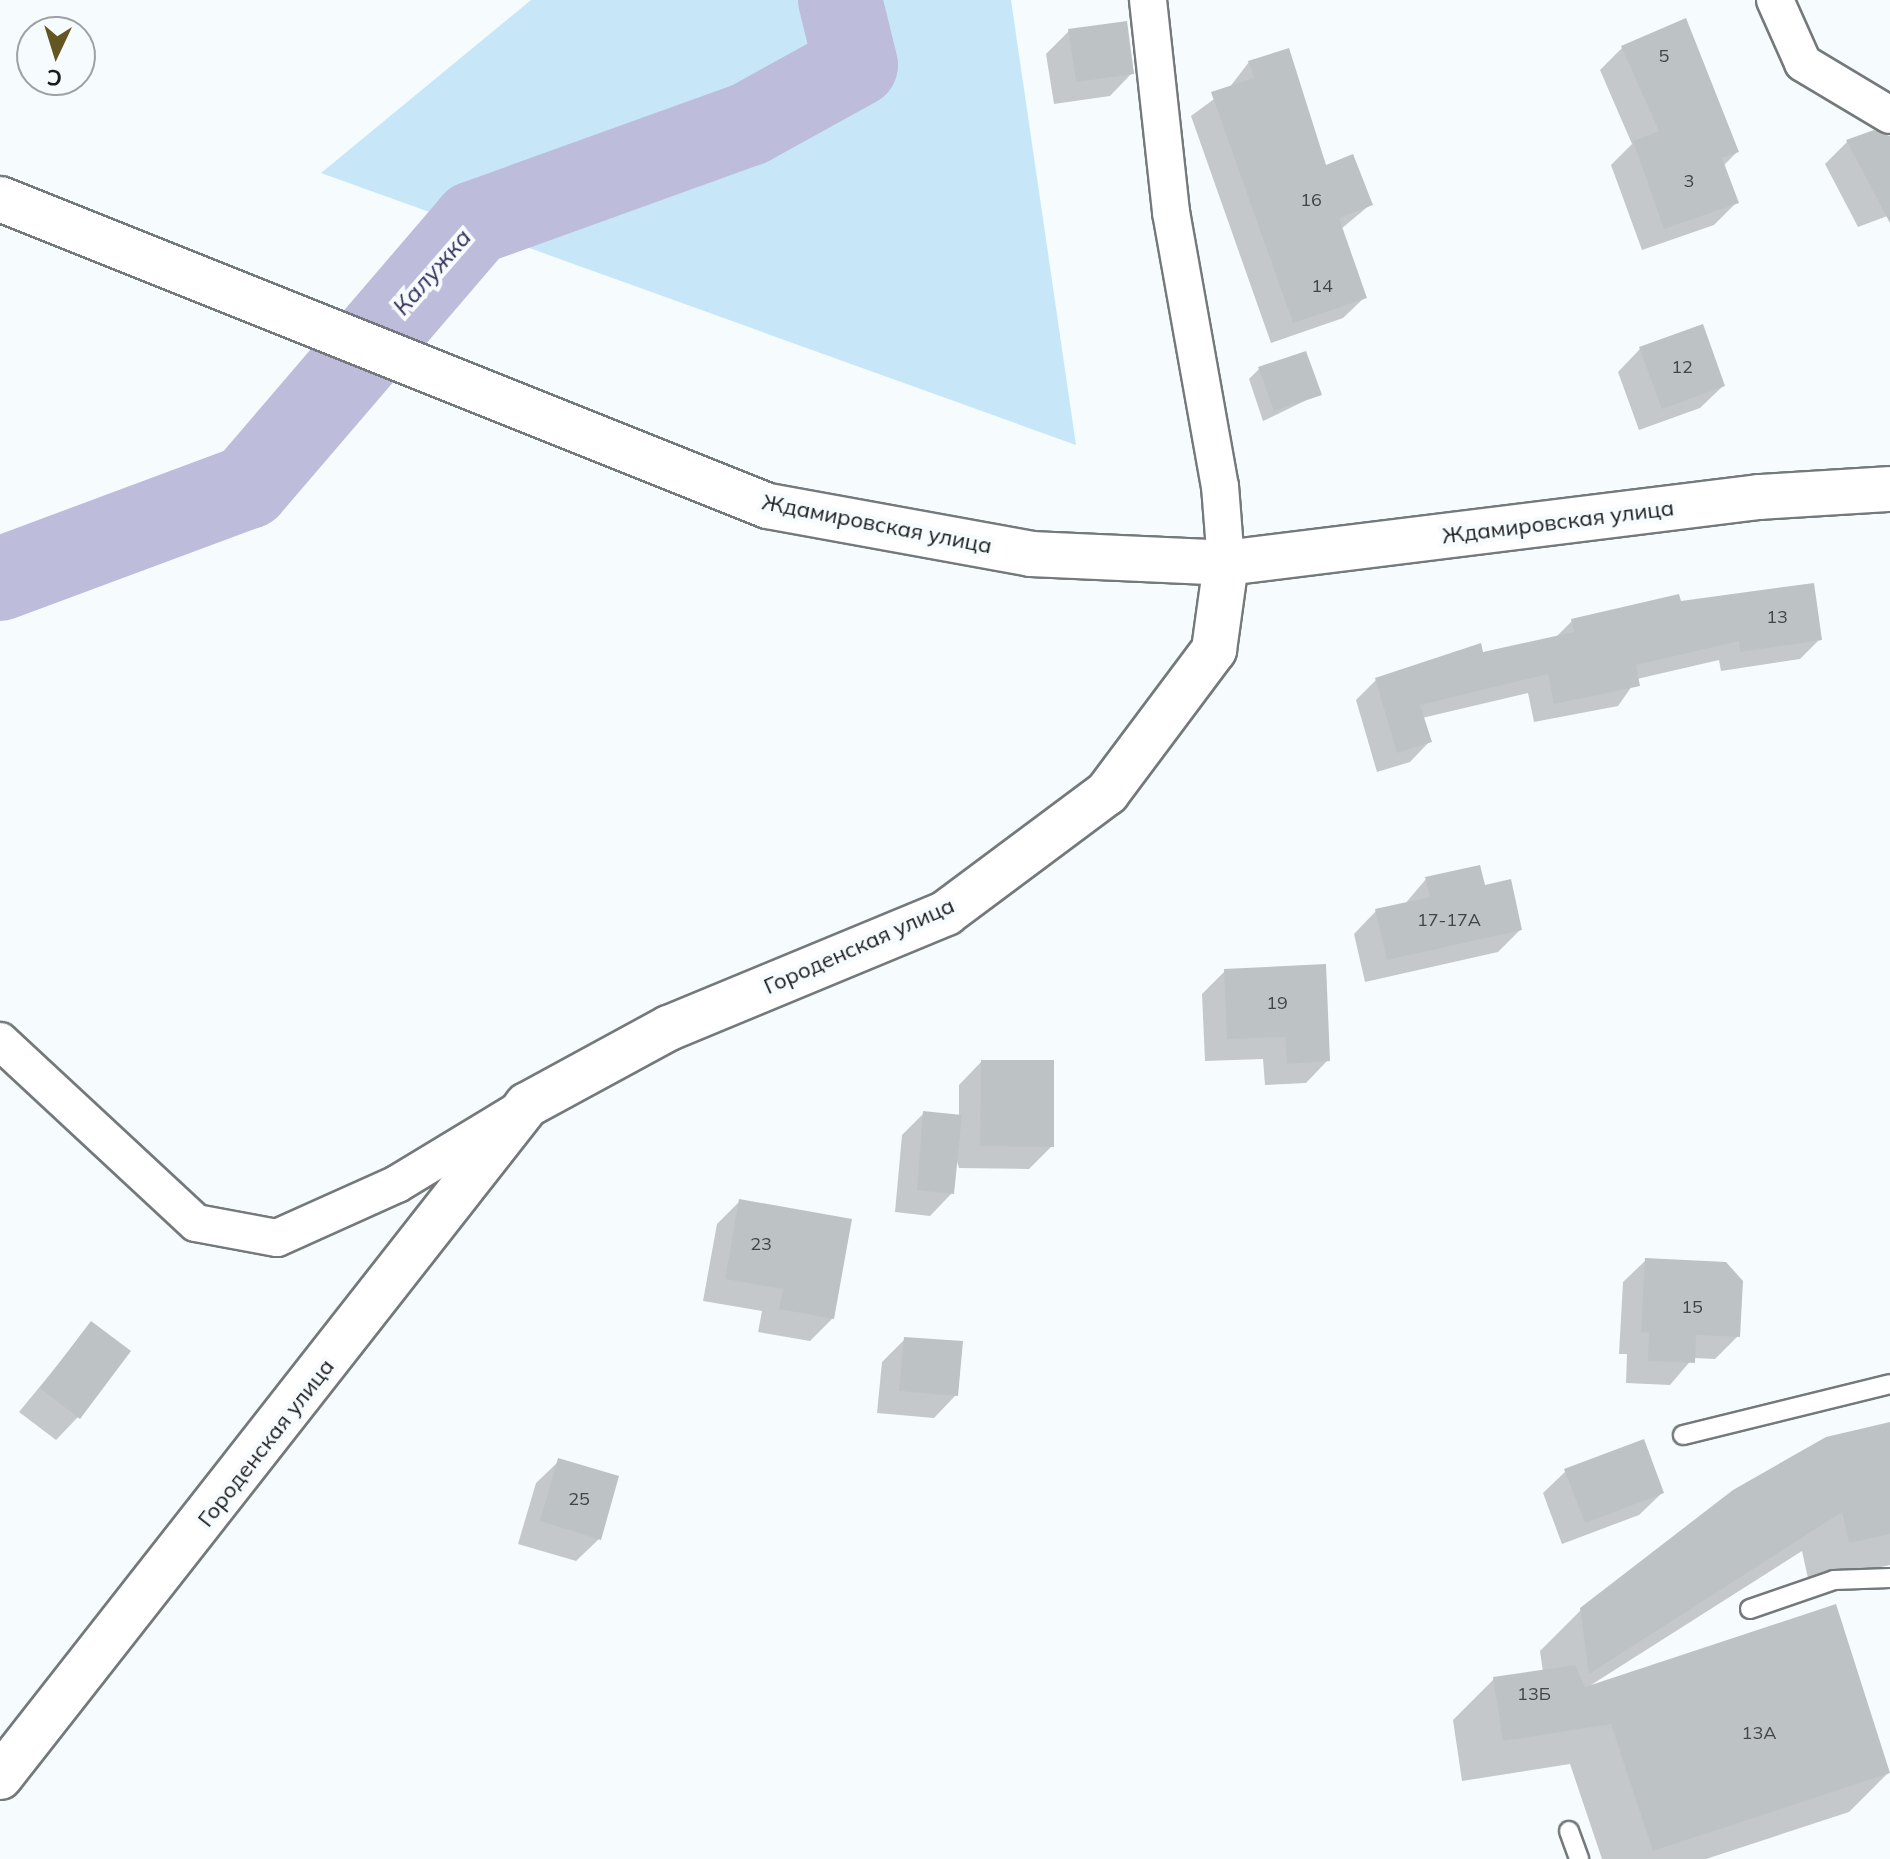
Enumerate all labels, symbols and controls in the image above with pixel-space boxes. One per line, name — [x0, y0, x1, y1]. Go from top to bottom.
north arrow — [16, 16, 96, 96]
house number: 5 — [1659, 45, 1669, 67]
text: С — [46, 63, 63, 92]
house number: 3 — [1684, 170, 1694, 192]
house number: 16 — [1300, 189, 1322, 211]
water label: Калужка — [387, 223, 477, 321]
house number: 14 — [1311, 275, 1333, 297]
house number: 12 — [1671, 356, 1693, 378]
street label: Ждамировская улица — [760, 489, 994, 559]
street label: Ждамировская улица — [1441, 495, 1675, 549]
house number: 13 — [1766, 606, 1788, 628]
street label: Городенская улица — [760, 892, 958, 1000]
house number: 17-17А — [1417, 909, 1481, 931]
house number: 19 — [1266, 992, 1288, 1014]
house number: 23 — [750, 1233, 772, 1255]
house number: 15 — [1681, 1296, 1703, 1318]
street label: Городенская улица — [192, 1354, 340, 1532]
house number: 25 — [568, 1488, 590, 1510]
house number: 13Б — [1517, 1683, 1551, 1705]
house number: 13А — [1742, 1722, 1776, 1744]

